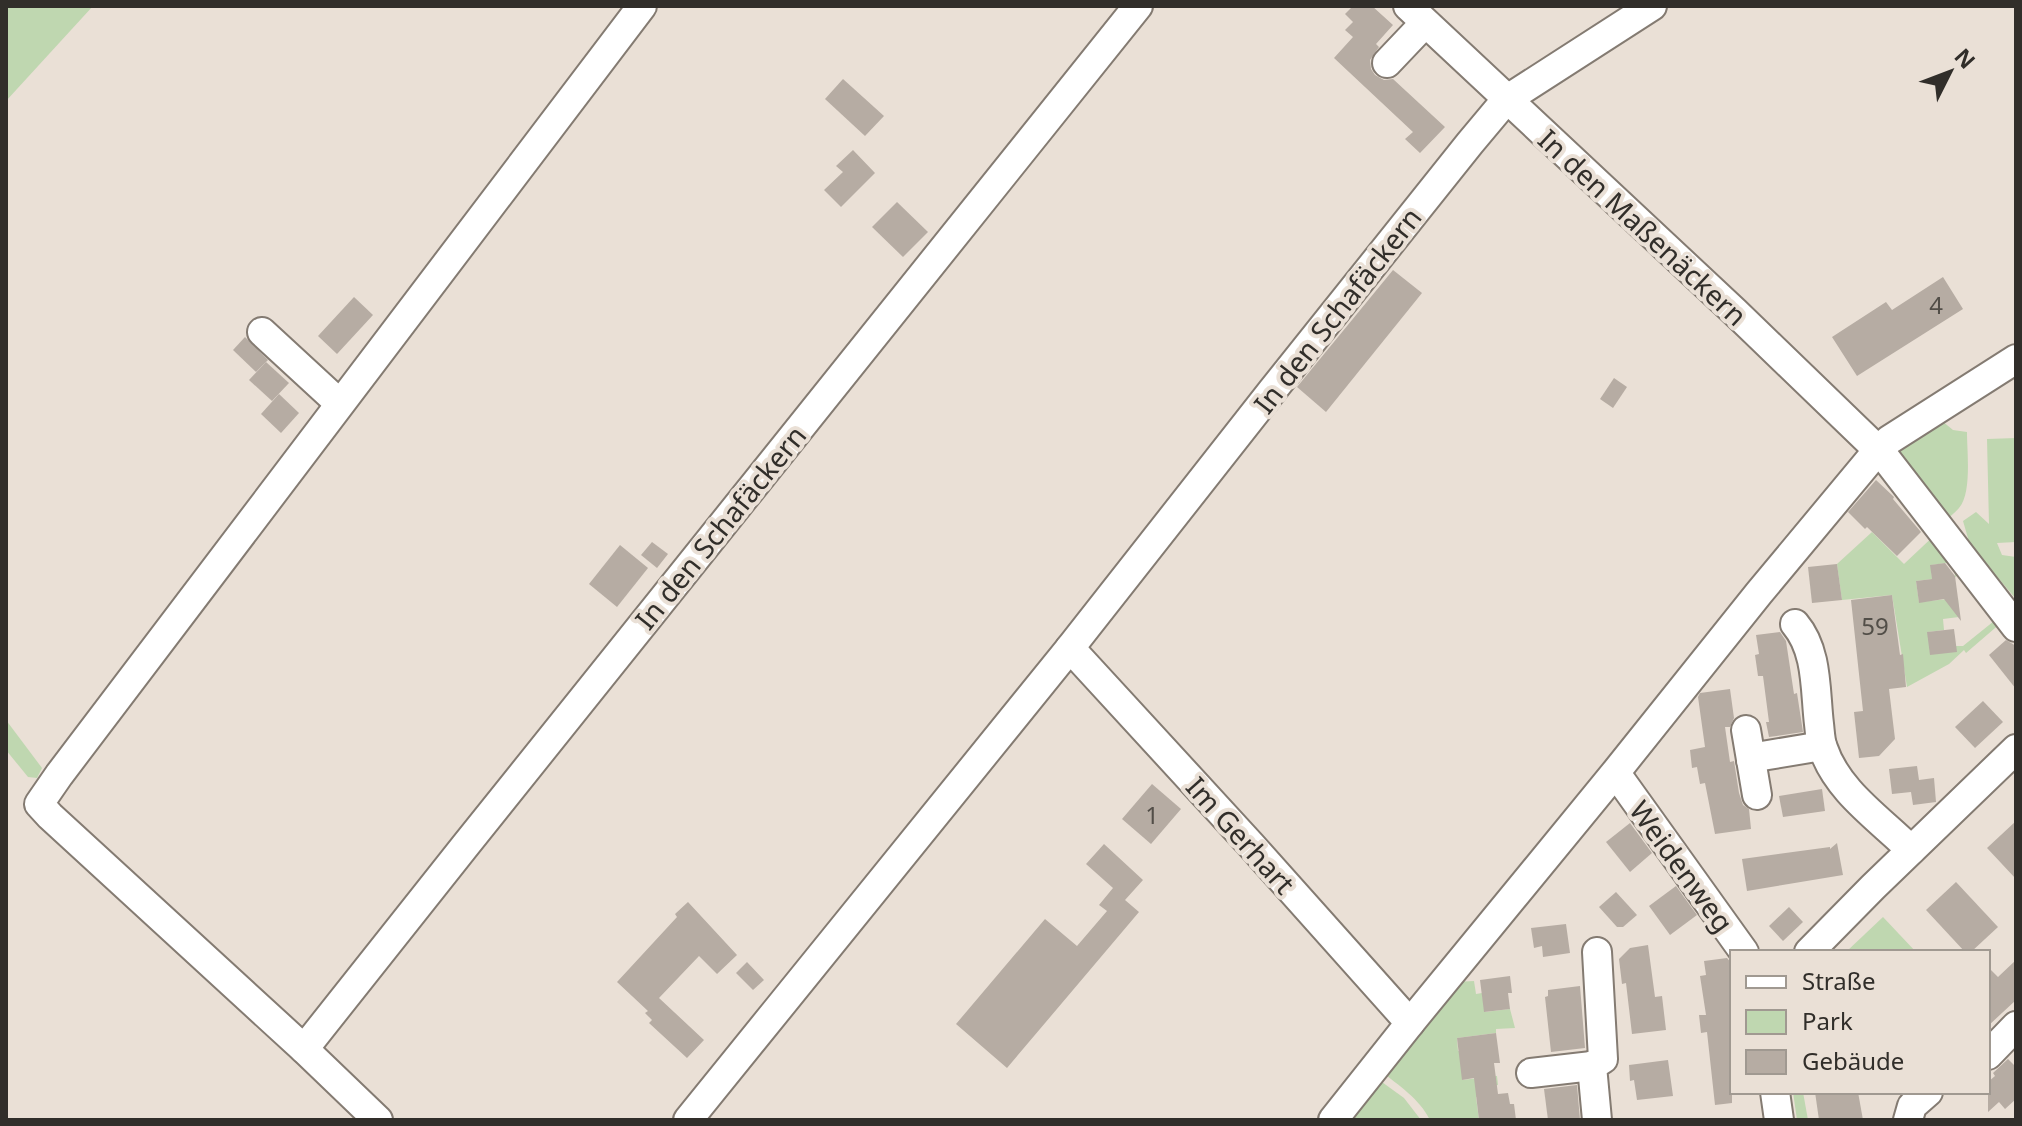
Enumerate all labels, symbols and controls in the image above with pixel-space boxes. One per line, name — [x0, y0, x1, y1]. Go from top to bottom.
north arrow — [1910, 32, 1990, 112]
text: N — [1948, 41, 1983, 75]
street label: In den Maßenäckern — [1530, 120, 1756, 334]
street label: In den Schafäckern — [1244, 199, 1430, 421]
house number: 4 — [1929, 288, 1943, 321]
street label: In den Schafäckern — [626, 417, 814, 637]
house number: 59 — [1861, 609, 1889, 642]
street label: Im Gerhart — [1178, 768, 1304, 902]
street label: Weidenweg — [1621, 793, 1743, 939]
house number: 1 — [1145, 798, 1159, 831]
legend — [1730, 950, 1990, 1094]
text: Straße — [1802, 964, 1875, 997]
text: Park — [1802, 1004, 1853, 1037]
text: Gebäude — [1802, 1044, 1904, 1077]

